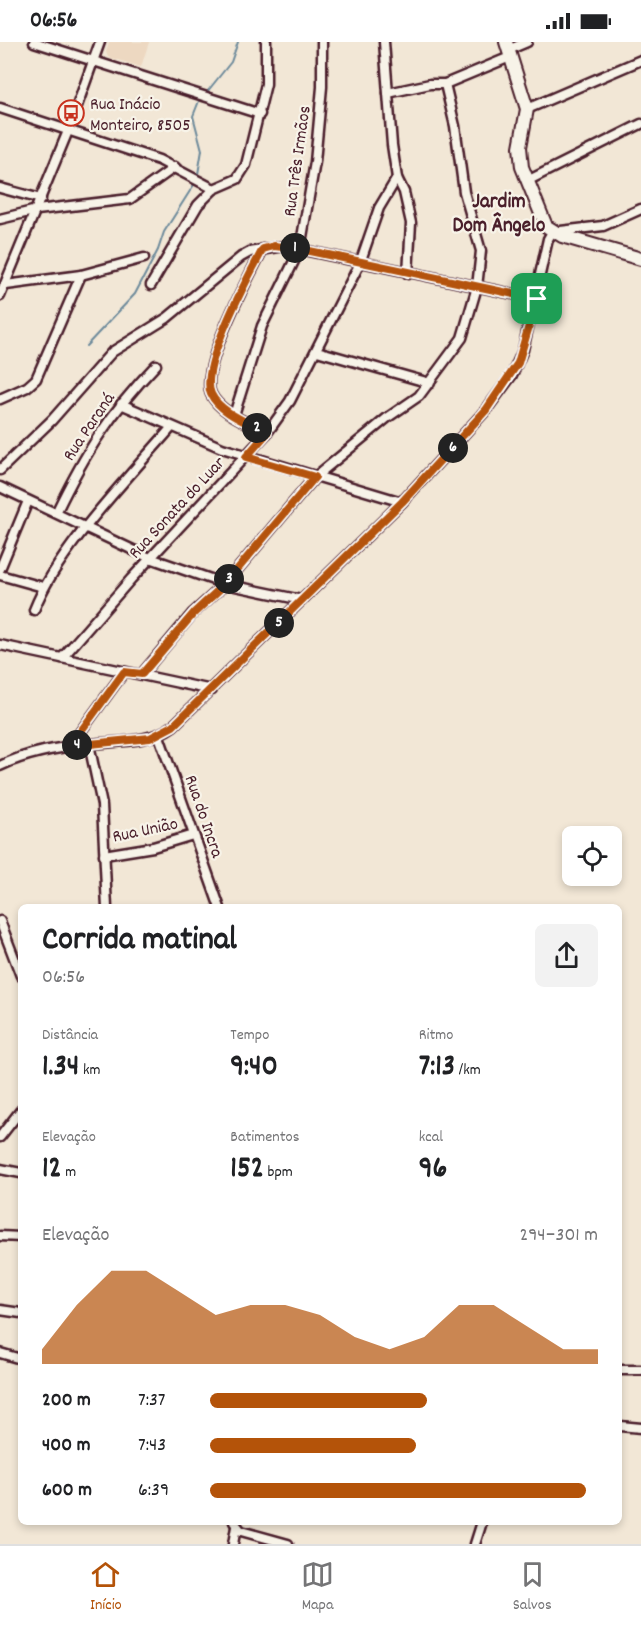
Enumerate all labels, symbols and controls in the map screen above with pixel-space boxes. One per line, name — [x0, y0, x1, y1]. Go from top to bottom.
text: 06:56 — [30, 6, 77, 37]
place label: Rua Inácio Monteiro, 8505 — [90, 93, 191, 139]
bus stop icon: Rua Inácio Monteiro, 8505 — [56, 98, 86, 128]
street label: Rua Três Irmãos — [278, 104, 319, 218]
district label: Jardim Dom Ângelo — [453, 188, 545, 242]
pin: 1 — [280, 233, 310, 263]
text: 1 — [293, 236, 297, 259]
pin — [511, 273, 562, 324]
icon: arrive — [520, 282, 553, 315]
street label: Rua Paraná — [58, 388, 122, 467]
pin: 2 — [242, 413, 272, 443]
text: 2 — [254, 416, 261, 439]
pin: 6 — [438, 433, 468, 463]
text: 6 — [449, 436, 457, 459]
street label: Rua Sonata do Luar — [124, 452, 232, 565]
pin: 3 — [214, 564, 244, 594]
text: 3 — [225, 567, 233, 590]
pin: 5 — [264, 608, 294, 638]
text: 5 — [275, 611, 283, 634]
pin: 4 — [62, 730, 92, 760]
text: 4 — [74, 733, 80, 756]
street label: Rua do Incra — [177, 772, 229, 862]
street label: Rua União — [110, 812, 181, 851]
map controls — [562, 826, 622, 886]
button: locate — [562, 826, 622, 886]
text: Corrida matinal — [42, 918, 237, 965]
button: share — [535, 924, 598, 987]
text: 06:56 — [42, 964, 85, 992]
text: Distância — [42, 1024, 98, 1047]
text: Tempo — [230, 1024, 269, 1047]
text: Ritmo — [419, 1024, 453, 1047]
text: 1.34 — [42, 1047, 79, 1090]
text: 9:40 — [230, 1047, 278, 1090]
text: 7:13 — [419, 1047, 455, 1090]
text: km — [79, 1059, 101, 1082]
text: /km — [455, 1059, 481, 1082]
text: Elevação — [42, 1126, 96, 1149]
text: Batimentos — [230, 1126, 299, 1149]
text: kcal — [419, 1126, 443, 1149]
text: 12 — [42, 1149, 62, 1192]
text: 152 — [230, 1149, 264, 1192]
text: 96 — [419, 1149, 447, 1192]
text: m — [62, 1161, 76, 1184]
text: bpm — [264, 1161, 293, 1184]
text: Elevação — [42, 1222, 109, 1250]
text: 294–301 m — [519, 1222, 598, 1250]
text: 200 m — [42, 1387, 91, 1415]
text: 7:37 — [138, 1387, 166, 1415]
text: 400 m — [42, 1432, 90, 1460]
text: 7:43 — [138, 1432, 166, 1460]
text: 600 m — [42, 1477, 92, 1505]
text: 6:39 — [138, 1477, 169, 1505]
tab: Início — [89, 1558, 122, 1617]
tab: Mapa — [301, 1558, 334, 1617]
tab: Salvos — [513, 1558, 552, 1617]

